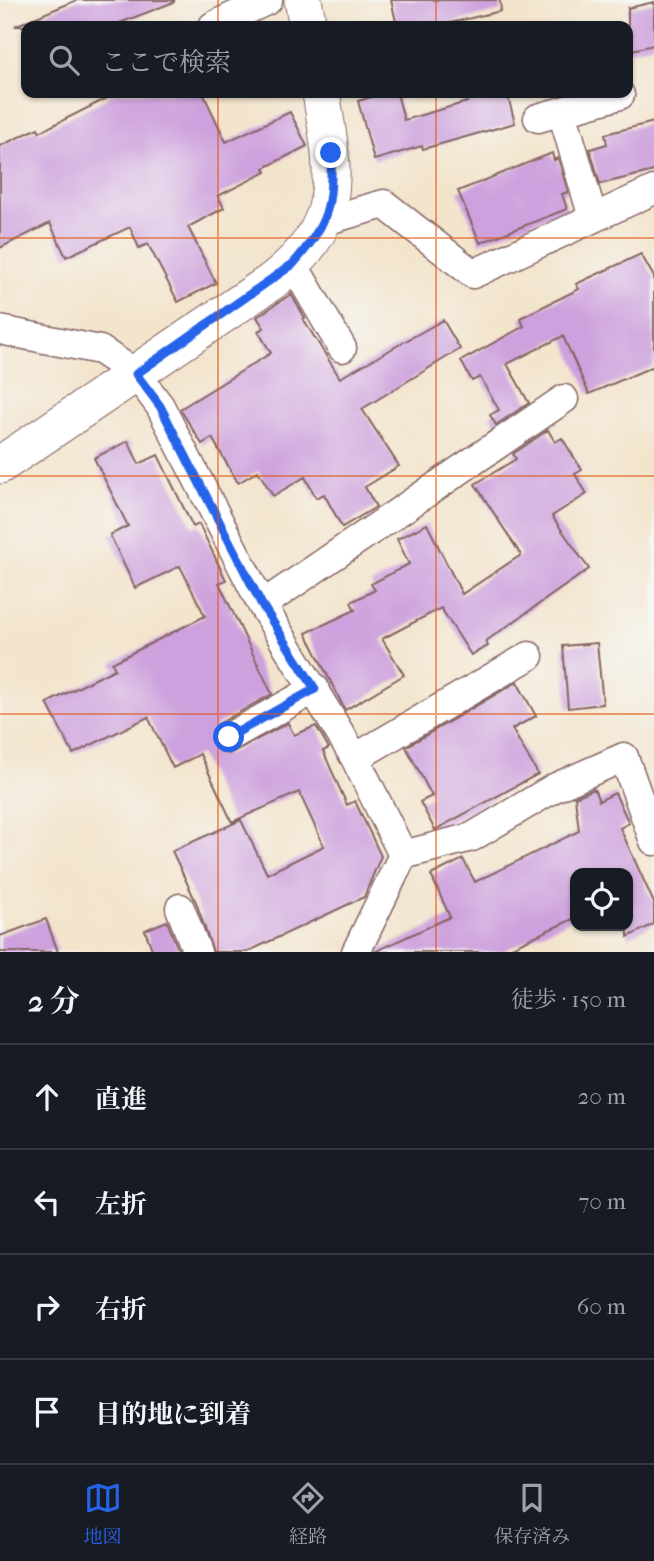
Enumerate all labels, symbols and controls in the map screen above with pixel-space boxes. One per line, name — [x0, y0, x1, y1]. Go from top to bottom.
search box — [21, 21, 633, 98]
icon: search — [45, 41, 83, 79]
text: ここで検索 — [101, 47, 231, 78]
route end — [315, 137, 346, 168]
route start — [213, 721, 244, 752]
map controls — [570, 868, 633, 931]
button: locate — [570, 868, 633, 931]
text: 2 分 — [28, 984, 80, 1019]
text: 徒歩 · 150 m — [511, 986, 626, 1013]
icon: ahead — [28, 1078, 66, 1116]
text: 20 m — [577, 1083, 626, 1110]
text: 直進 — [95, 1084, 147, 1115]
icon: left — [28, 1183, 66, 1221]
text: 70 m — [578, 1188, 626, 1215]
text: 左折 — [95, 1189, 147, 1220]
icon: right — [28, 1288, 66, 1326]
text: 60 m — [577, 1293, 626, 1320]
text: 右折 — [95, 1294, 147, 1325]
icon: arrive — [28, 1393, 66, 1431]
text: 目的地に到着 — [95, 1399, 251, 1430]
tab: 地図 — [84, 1479, 122, 1548]
tab: 経路 — [289, 1479, 327, 1548]
tab: 保存済み — [494, 1479, 570, 1548]

